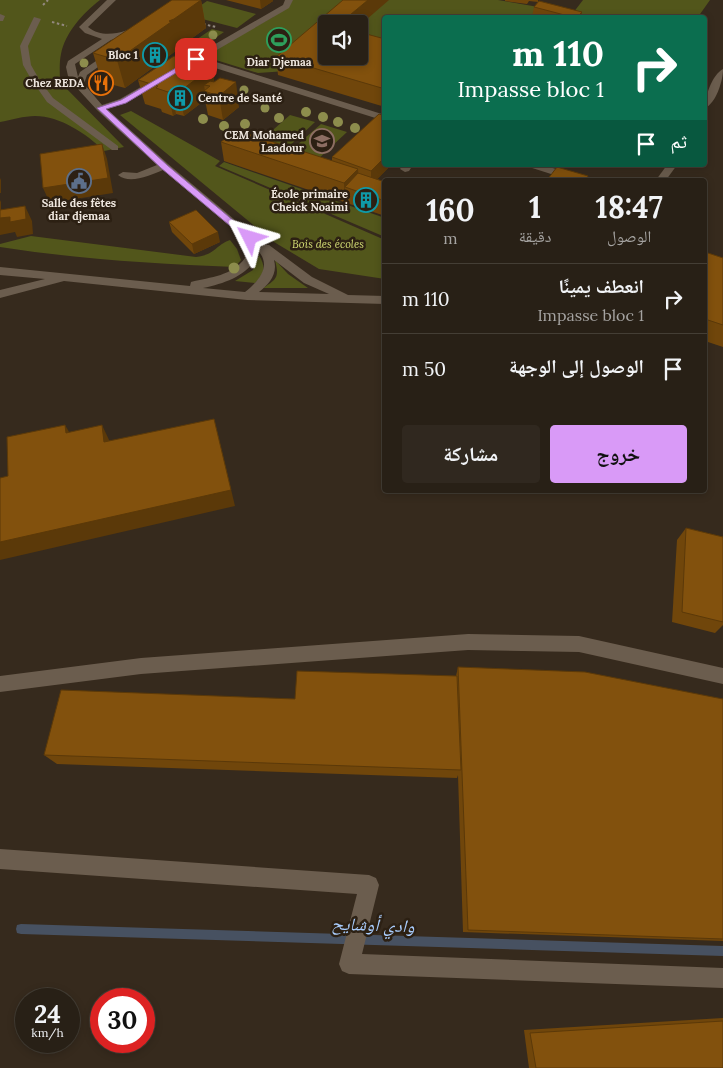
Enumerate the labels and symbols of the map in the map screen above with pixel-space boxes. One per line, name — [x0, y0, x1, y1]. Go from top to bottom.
sports icon: Diar Djemaa — [266, 27, 292, 53]
pin — [175, 38, 217, 80]
building icon: Bloc 1 — [142, 42, 168, 68]
place label: Bloc 1 — [108, 48, 139, 62]
place label: Diar Djemaa — [246, 55, 312, 69]
restaurant icon: Chez REDA — [88, 70, 114, 96]
place label: Chez REDA — [25, 76, 85, 90]
building icon: Centre de Santé — [167, 85, 193, 111]
place label: Centre de Santé — [198, 91, 282, 105]
place label: CEM Mohamed Laadour — [224, 128, 305, 155]
school or university icon: CEM Mohamed Laadour — [309, 128, 335, 154]
public building icon: Salle des fêtes diar djemaa — [66, 168, 92, 194]
place label: École primaire Cheick Noaimi — [271, 187, 348, 214]
building icon: École primaire Cheick Noaimi — [353, 187, 379, 213]
place label: Salle des fêtes diar djemaa — [42, 196, 116, 223]
position arrow — [223, 211, 275, 263]
park label: Bois des écoles — [292, 237, 364, 251]
water label: وادي أوشايح — [331, 912, 416, 941]
speed limit sign: 30 — [90, 988, 155, 1053]

